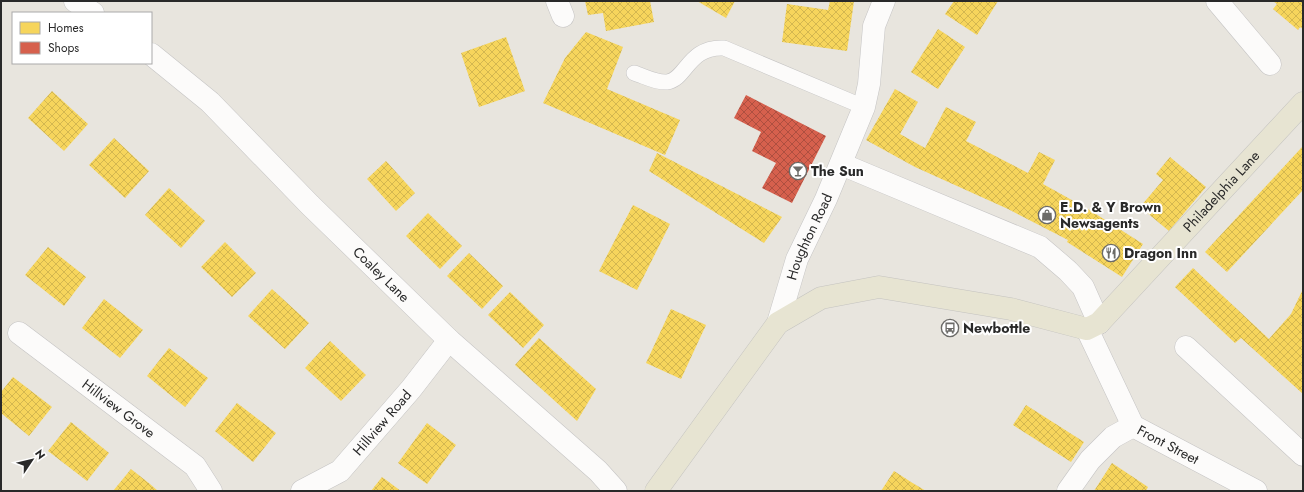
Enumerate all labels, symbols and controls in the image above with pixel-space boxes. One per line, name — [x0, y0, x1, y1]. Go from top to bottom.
legend — [12, 12, 152, 64]
text: Homes — [48, 19, 84, 37]
text: Shops — [48, 39, 79, 57]
street label: Philadelphia Lane — [1178, 146, 1264, 236]
bar icon: The Sun — [788, 161, 808, 181]
place label: The Sun — [811, 161, 864, 181]
street label: Houghton Road — [781, 190, 837, 282]
place label: E.D. & Y Brown Newsagents — [1060, 197, 1161, 233]
shop icon: E.D. & Y Brown Newsagents — [1037, 205, 1057, 225]
street label: Coaley Lane — [348, 242, 414, 307]
restaurant icon: Dragon Inn — [1101, 243, 1121, 263]
place label: Dragon Inn — [1124, 243, 1197, 263]
bus stop icon: Newbottle — [940, 318, 960, 338]
place label: Newbottle — [963, 318, 1030, 338]
street label: Hillview Grove — [78, 374, 159, 442]
street label: Hillview Road — [348, 385, 416, 460]
street label: Front Street — [1134, 420, 1203, 469]
north arrow — [12, 440, 52, 480]
text: N — [31, 446, 49, 462]

